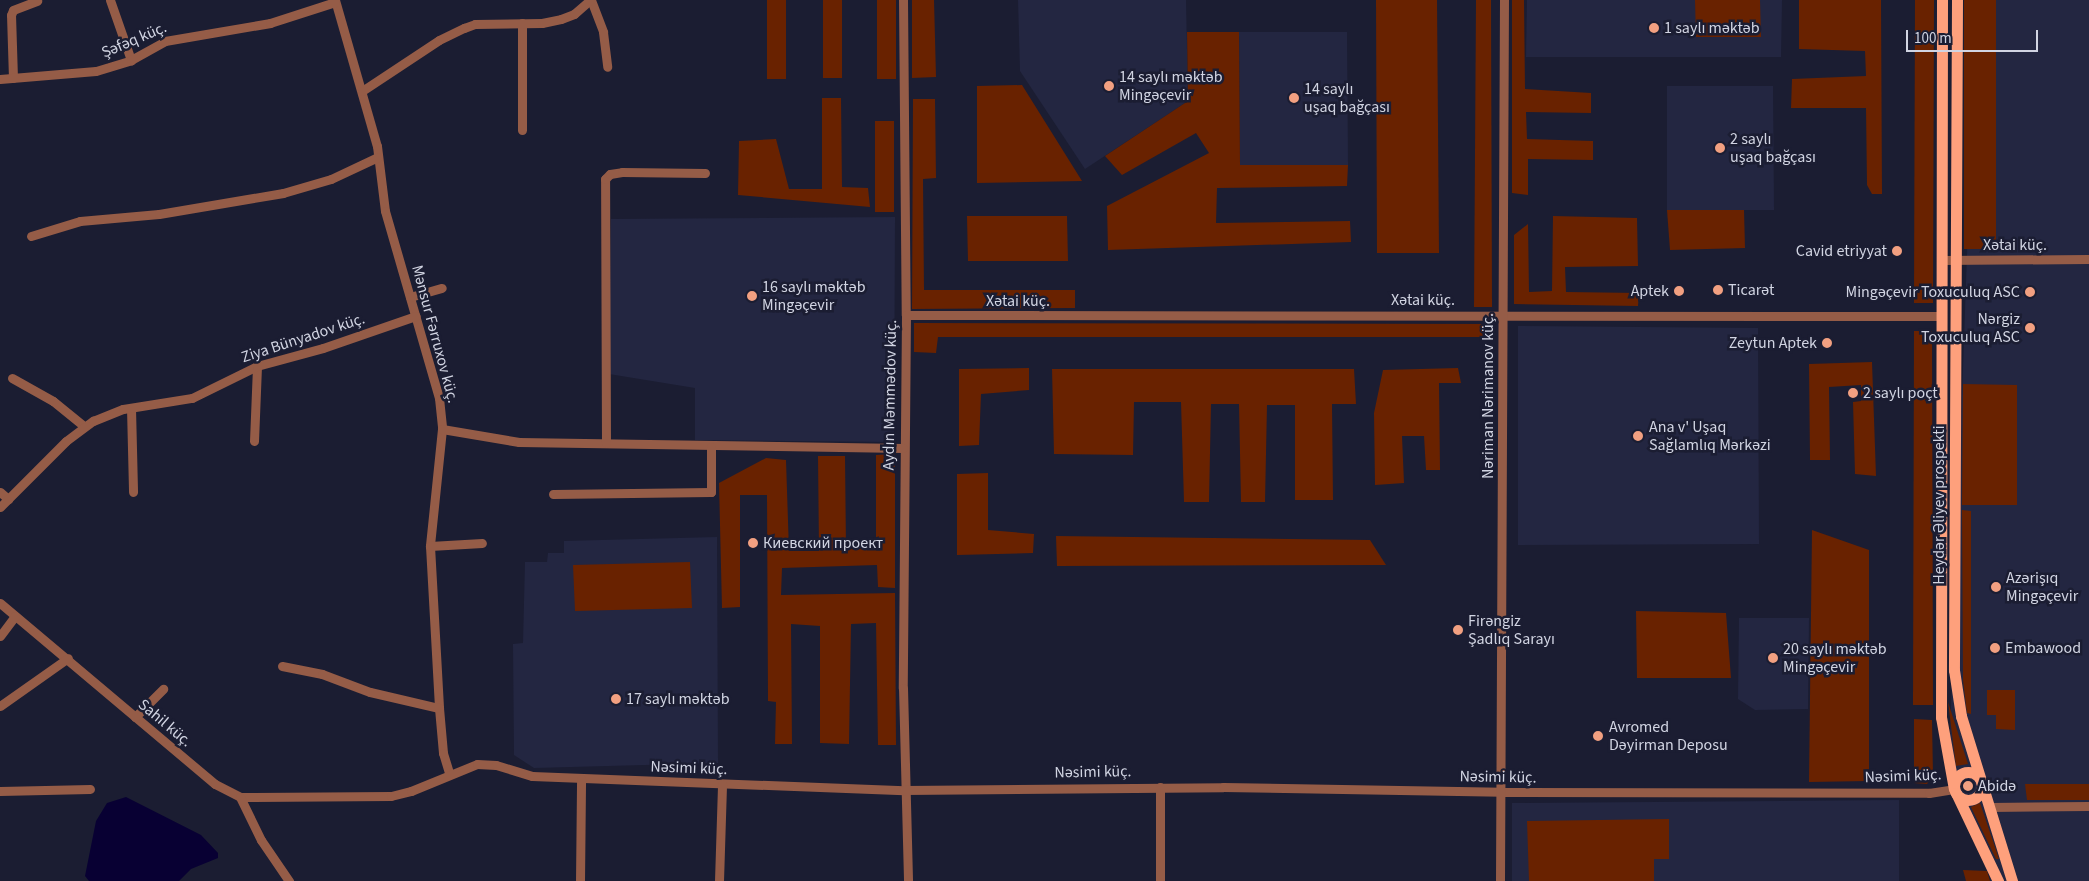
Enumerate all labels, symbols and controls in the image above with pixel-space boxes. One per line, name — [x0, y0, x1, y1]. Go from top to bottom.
street label: Şəfəq küç. — [99, 18, 169, 62]
place label: 1 saylı məktəb — [1664, 18, 1760, 38]
scale bar — [1909, 20, 2042, 52]
marker: 1 saylı məktəb — [1648, 22, 1660, 34]
text: 100 m — [1914, 28, 1952, 49]
place label: 14 saylı məktəb Mingəçevir — [1119, 67, 1223, 105]
place label: 14 saylı uşaq bağçası — [1304, 79, 1390, 117]
marker: 14 saylı məktəb Mingəçevir — [1103, 80, 1115, 92]
marker: 14 saylı uşaq bağçası — [1288, 92, 1300, 104]
place label: 2 saylı uşaq bağçası — [1730, 129, 1816, 167]
marker: 2 saylı uşaq bağçası — [1714, 142, 1726, 154]
street label: Xətai küç. — [1983, 235, 2047, 255]
place label: Cavid etriyyat — [1796, 241, 1887, 261]
marker: Cavid etriyyat — [1891, 245, 1903, 257]
street label: Mənsur Fərruxov küç. — [407, 263, 463, 405]
place label: 16 saylı məktəb Mingəçevir — [762, 277, 866, 315]
place label: Ticarət — [1728, 280, 1774, 300]
place label: Aptek — [1631, 281, 1669, 301]
place label: Mingəçevir Toxuculuq ASC — [1846, 282, 2020, 302]
marker: Ticarət — [1712, 284, 1724, 296]
marker: Aptek — [1673, 285, 1685, 297]
marker: Mingəçevir Toxuculuq ASC — [2024, 286, 2036, 298]
marker: 16 saylı məktəb Mingəçevir — [746, 290, 758, 302]
street label: Xətai küç. — [1391, 290, 1455, 310]
street label: Xətai küç. — [986, 291, 1050, 311]
street label: Ziya Bünyadov küç. — [239, 309, 367, 367]
place label: Nərgiz Toxuculuq ASC — [1921, 309, 2020, 347]
street label: Nəriman Nərimanov küç. — [1478, 313, 1498, 479]
street label: Aydın Məmmədov küç. — [879, 320, 901, 470]
marker: Nərgiz Toxuculuq ASC — [2024, 322, 2036, 334]
place label: Zeytun Aptek — [1729, 333, 1817, 353]
marker: Zeytun Aptek — [1821, 337, 1833, 349]
place label: 2 saylı poçt — [1863, 383, 1938, 403]
marker: 2 saylı poçt — [1847, 387, 1859, 399]
place label: Ana v' Uşaq Sağlamlıq Mərkəzi — [1649, 417, 1771, 455]
street label: Heydər Əliyev prospekti — [1929, 425, 1949, 585]
marker: Ana v' Uşaq Sağlamlıq Mərkəzi — [1631, 429, 1645, 443]
place label: Киевский проект — [763, 533, 883, 553]
marker: Киевский проект — [747, 537, 759, 549]
place label: Azərişıq Mingəçevir — [2006, 568, 2078, 606]
marker: Azərişıq Mingəçevir — [1990, 581, 2002, 593]
place label: Firəngiz Şadlıq Sarayı — [1468, 611, 1555, 649]
marker: Firəngiz Şadlıq Sarayı — [1452, 624, 1464, 636]
place label: Embawood — [2005, 638, 2081, 658]
place label: 20 saylı məktəb Mingəçevir — [1783, 639, 1887, 677]
marker: Embawood — [1989, 642, 2001, 654]
marker: 20 saylı məktəb Mingəçevir — [1767, 652, 1779, 664]
place label: 17 saylı məktəb — [626, 689, 730, 709]
marker: 17 saylı məktəb — [610, 693, 622, 705]
street label: Sahil küç. — [134, 695, 196, 751]
place label: Avromed Dəyirman Deposu — [1609, 717, 1728, 755]
marker: Avromed Dəyirman Deposu — [1591, 729, 1605, 743]
street label: Nəsimi küç. — [650, 757, 728, 779]
street label: Nəsimi küç. — [1054, 762, 1132, 782]
street label: Nəsimi küç. — [1864, 765, 1942, 787]
street label: Nəsimi küç. — [1459, 767, 1537, 787]
place label: Abidə — [1978, 776, 2016, 796]
marker: Abidə — [1962, 780, 1974, 792]

